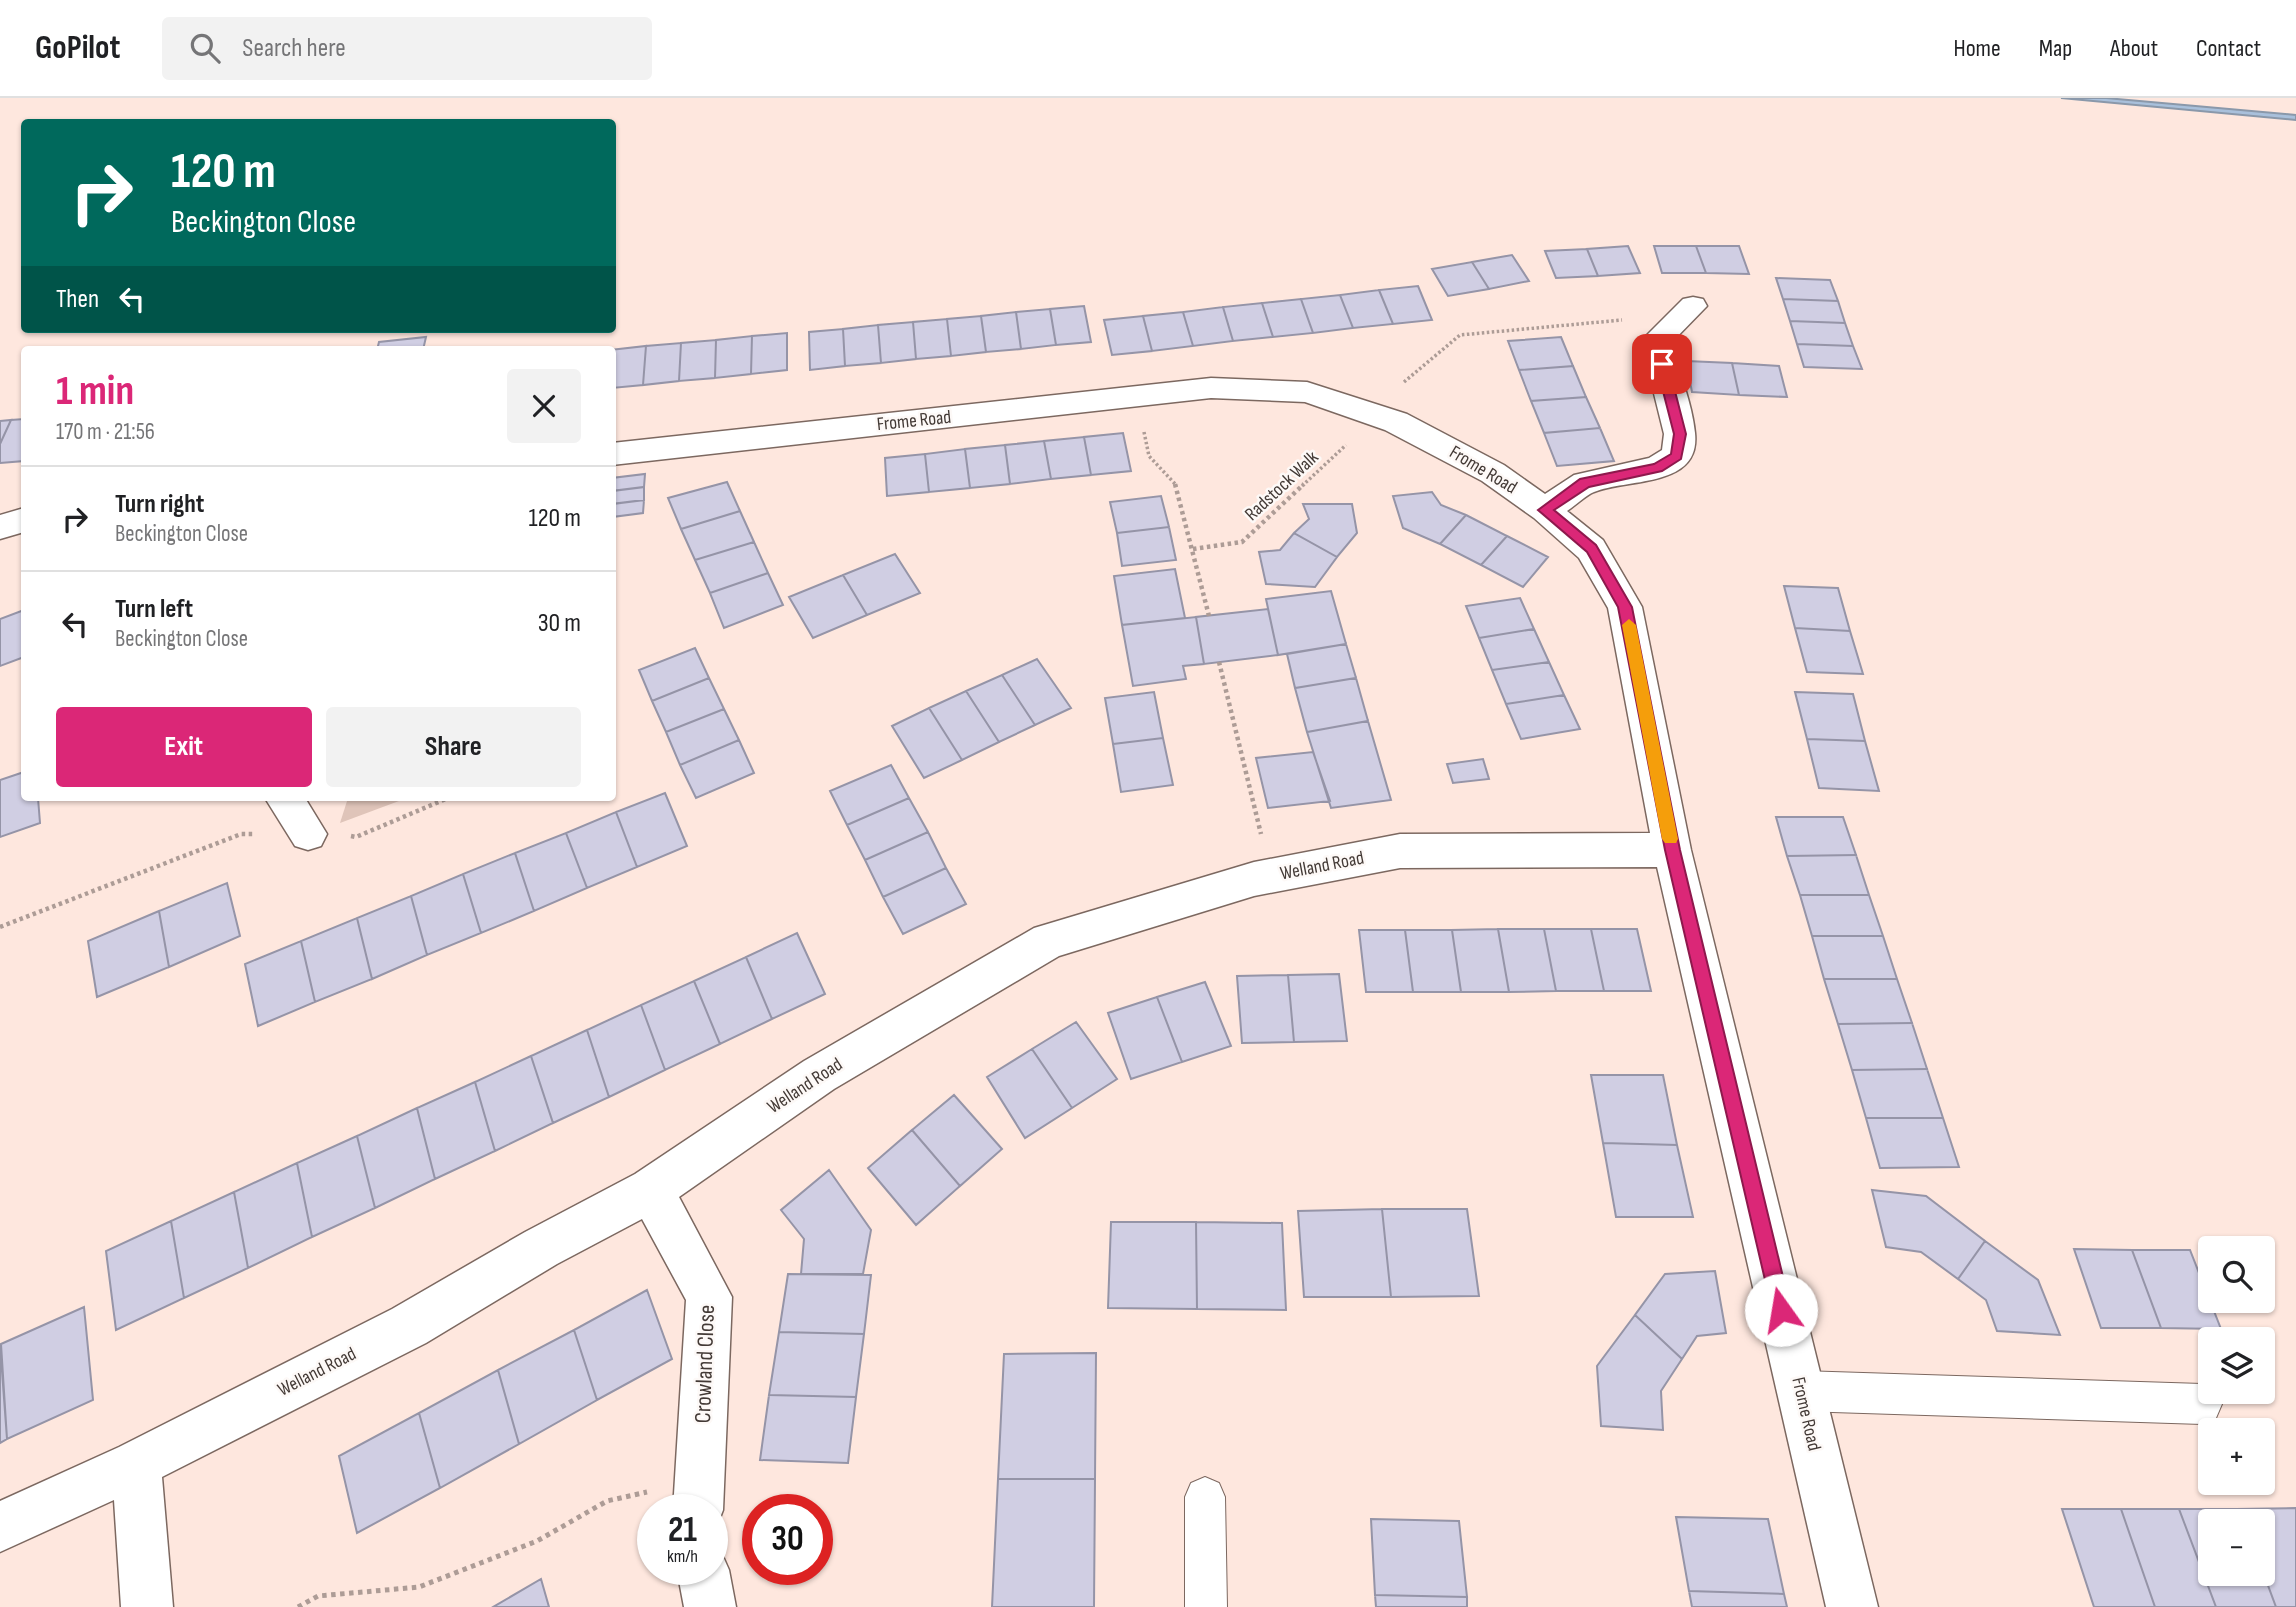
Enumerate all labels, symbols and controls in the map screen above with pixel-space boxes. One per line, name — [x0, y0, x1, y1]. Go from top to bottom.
search box — [162, 17, 652, 80]
text: GoPilot — [35, 28, 120, 68]
icon: search — [186, 29, 224, 67]
text: Search here — [242, 33, 346, 64]
text: Home — [1953, 34, 2001, 63]
text: Map — [2039, 34, 2072, 63]
text: About — [2110, 34, 2158, 63]
text: Contact — [2196, 34, 2261, 63]
text: 120 m — [171, 143, 276, 202]
icon: right — [56, 147, 147, 238]
text: Beckington Close — [171, 203, 356, 242]
icon: left — [113, 280, 151, 318]
text: Then — [56, 284, 99, 315]
pin — [1632, 334, 1692, 394]
icon: arrive — [1643, 345, 1681, 383]
text: 1 min — [56, 366, 134, 417]
button: close — [507, 369, 581, 443]
street label: Frome Road — [876, 406, 952, 436]
text: 170 m · 21:56 — [56, 418, 155, 446]
street label: Frome Road — [1445, 441, 1521, 499]
street label: Radstock Walk — [1241, 446, 1324, 526]
text: Turn right — [115, 489, 204, 520]
icon: right — [56, 500, 94, 538]
text: 120 m — [528, 503, 581, 534]
text: Beckington Close — [115, 520, 248, 548]
text: Turn left — [115, 594, 193, 625]
icon: left — [56, 605, 94, 643]
text: 30 m — [538, 608, 581, 639]
text: Beckington Close — [115, 625, 248, 653]
button: Exit — [56, 707, 312, 787]
button: Share — [326, 707, 581, 787]
street label: Welland Road — [1278, 847, 1366, 885]
street label: Welland Road — [763, 1053, 847, 1119]
map controls — [2198, 1236, 2275, 1586]
button: search — [2198, 1236, 2275, 1313]
position arrow — [1744, 1273, 1818, 1347]
street label: Crowland Close — [689, 1304, 721, 1424]
button: layers — [2198, 1327, 2275, 1404]
street label: Welland Road — [274, 1343, 360, 1401]
street label: Frome Road — [1786, 1375, 1826, 1453]
button: + — [2198, 1418, 2275, 1495]
speed limit sign: 30 — [742, 1494, 833, 1585]
text: 21 — [668, 1509, 697, 1552]
button: − — [2198, 1509, 2275, 1586]
text: km/h — [667, 1546, 698, 1567]

